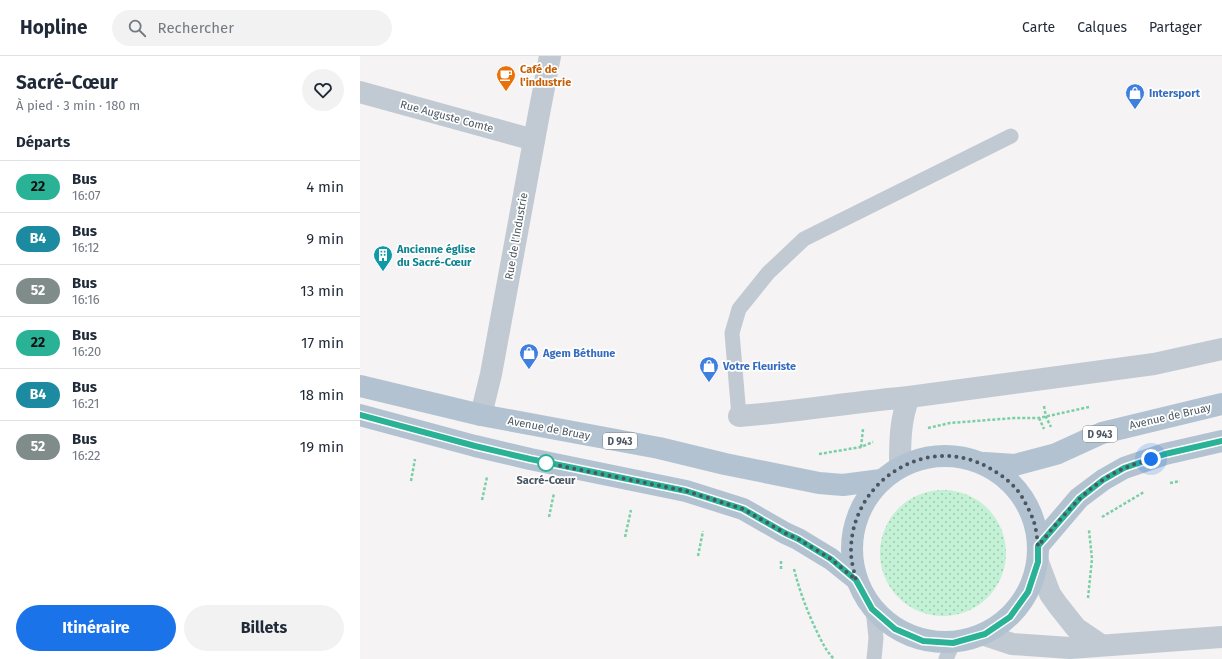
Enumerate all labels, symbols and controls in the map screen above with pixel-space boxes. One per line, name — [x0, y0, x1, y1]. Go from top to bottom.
search box — [112, 10, 392, 46]
text: Hopline — [20, 16, 88, 39]
icon: search — [126, 17, 148, 39]
text: Rechercher — [158, 19, 234, 37]
text: Carte — [1022, 19, 1055, 36]
text: Calques — [1077, 19, 1127, 36]
text: Partager — [1149, 19, 1202, 36]
place label: Café de l'industrie — [520, 63, 571, 89]
cafe icon: Café de l'industrie — [495, 64, 517, 92]
button: heart — [302, 69, 344, 111]
text: Sacré-Cœur — [16, 71, 118, 94]
shop icon: Intersport — [1124, 82, 1146, 110]
place label: Intersport — [1149, 87, 1201, 100]
text: À pied · 3 min · 180 m — [16, 98, 140, 113]
street label: Rue Auguste Comte — [399, 98, 495, 135]
text: Départs — [16, 133, 70, 151]
text: Bus — [72, 170, 97, 188]
text: 22 — [31, 178, 45, 195]
text: 4 min — [306, 178, 344, 196]
text: 16:07 — [72, 188, 100, 203]
street label: Rue de l'Industrie — [502, 192, 531, 281]
text: Bus — [72, 222, 97, 240]
text: B4 — [30, 230, 46, 247]
text: 9 min — [306, 230, 344, 248]
text: 16:12 — [72, 240, 99, 255]
place label: Ancienne église du Sacré-Cœur — [396, 243, 476, 269]
building icon: Ancienne église du Sacré-Cœur — [372, 244, 394, 272]
text: Bus — [72, 274, 97, 292]
text: 52 — [31, 282, 45, 299]
text: 13 min — [300, 282, 344, 300]
text: 16:16 — [72, 292, 100, 307]
text: Bus — [72, 326, 97, 344]
text: 22 — [31, 334, 45, 351]
text: 17 min — [301, 334, 344, 352]
shop icon: Agem Béthune — [518, 342, 540, 370]
text: 16:20 — [72, 344, 101, 359]
place label: Agem Béthune — [542, 347, 615, 360]
shop icon: Votre Fleuriste — [698, 355, 720, 383]
place label: Votre Fleuriste — [722, 360, 796, 373]
text: Bus — [72, 378, 97, 396]
text: B4 — [30, 386, 46, 403]
text: 18 min — [299, 386, 344, 404]
text: 16:21 — [72, 396, 99, 411]
street label: Avenue de Bruay — [1128, 401, 1213, 432]
street label: Avenue de Bruay — [507, 414, 592, 443]
road number: D 943 — [1083, 426, 1117, 442]
text: Bus — [72, 430, 97, 448]
road number: D 943 — [603, 433, 637, 449]
text: 52 — [31, 438, 45, 455]
text: 19 min — [300, 438, 344, 456]
text: 16:22 — [72, 448, 101, 463]
your location — [1141, 449, 1161, 469]
marker: Sacré-Cœur — [537, 454, 555, 472]
place label: Sacré-Cœur — [516, 474, 576, 487]
button: Itinéraire — [16, 605, 176, 651]
button: Billets — [184, 605, 344, 651]

